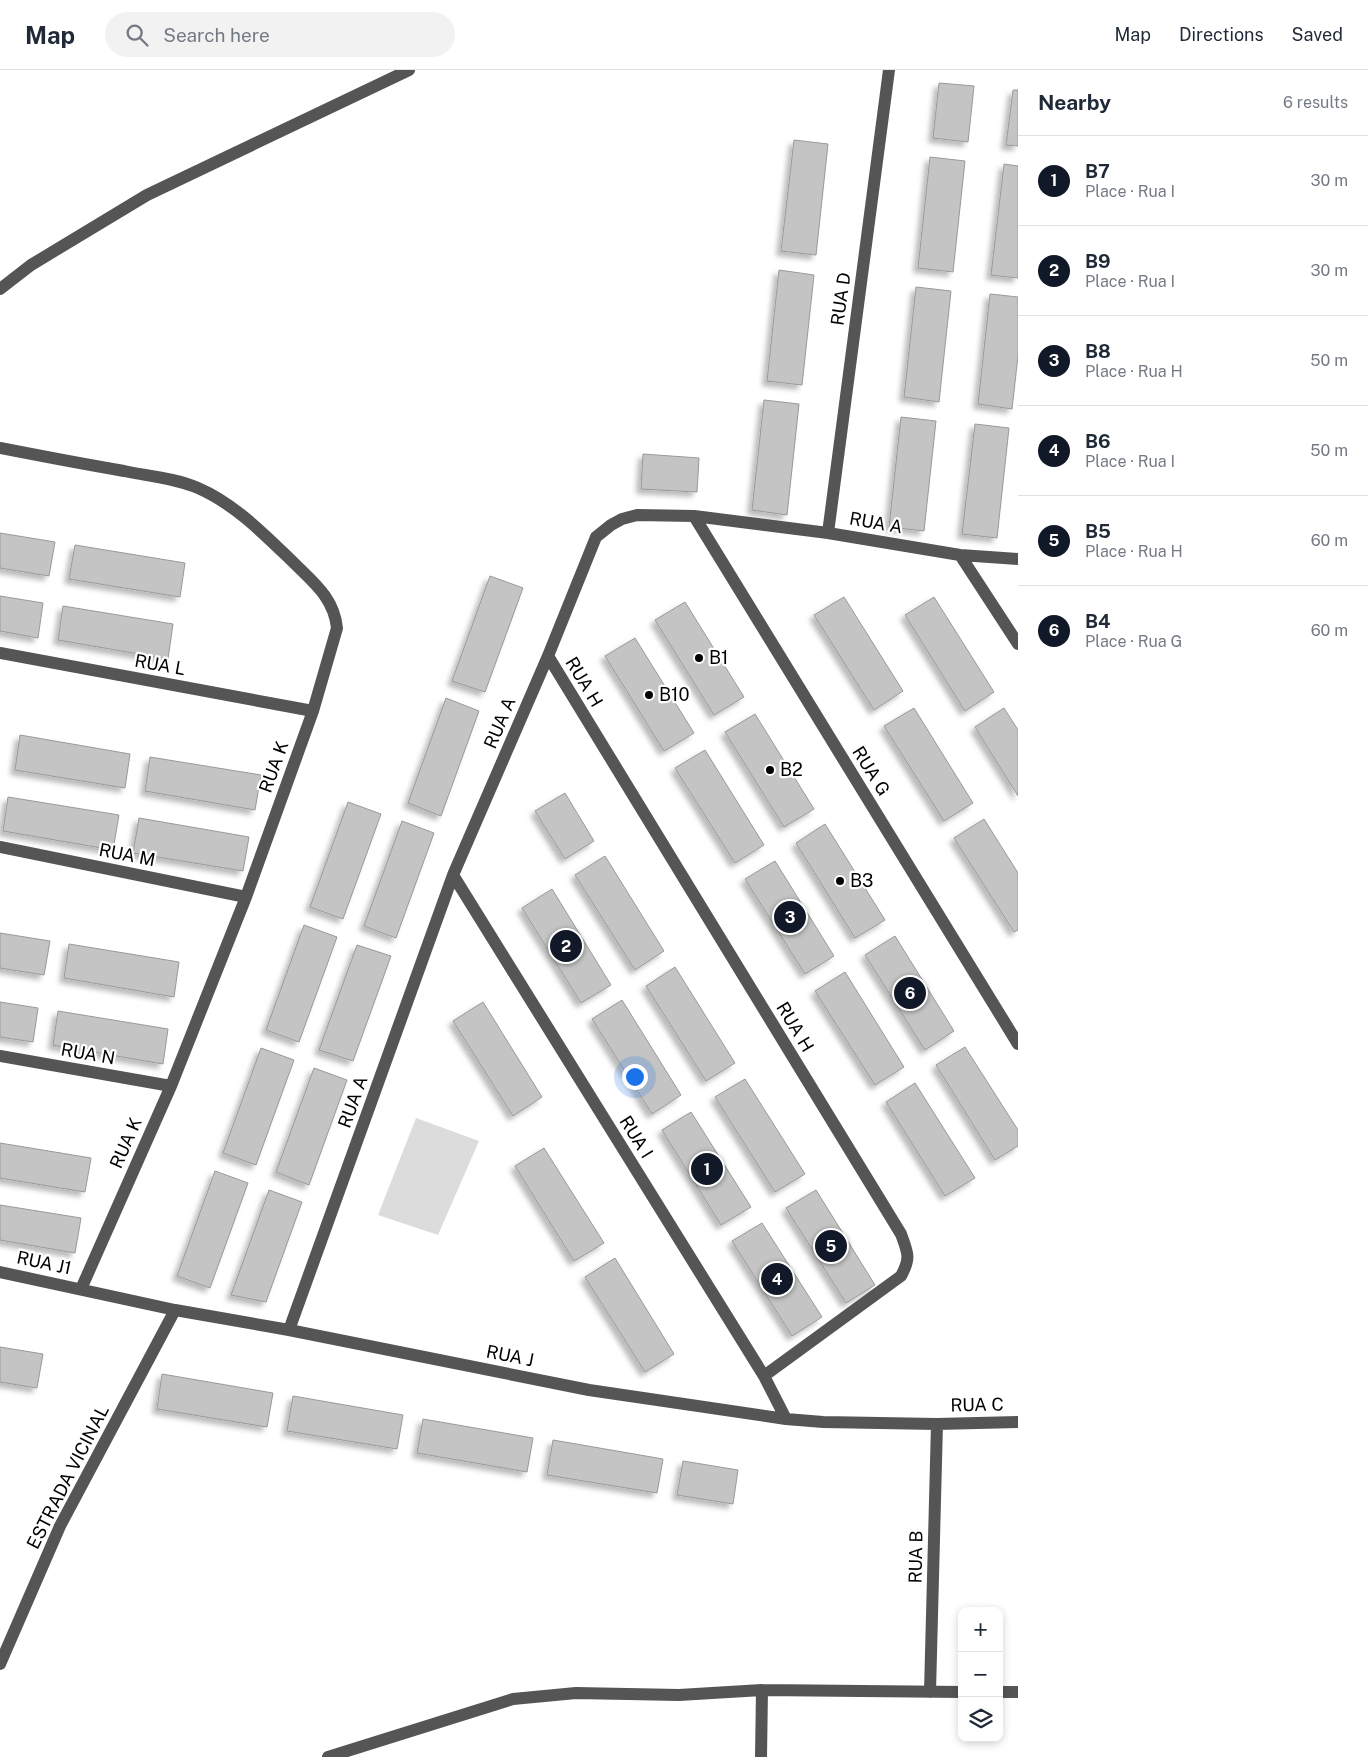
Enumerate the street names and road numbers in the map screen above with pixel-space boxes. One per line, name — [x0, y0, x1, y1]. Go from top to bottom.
street label: RUA D — [826, 271, 855, 327]
street label: RUA A — [848, 507, 905, 538]
street label: RUA L — [133, 650, 187, 679]
street label: RUA H — [561, 653, 608, 711]
street label: RUA A — [479, 694, 520, 752]
street label: RUA K — [255, 738, 293, 795]
street label: RUA G — [848, 742, 895, 799]
street label: RUA M — [97, 839, 157, 870]
street label: RUA H — [772, 998, 819, 1056]
street label: RUA N — [59, 1038, 117, 1069]
street label: RUA A — [333, 1073, 372, 1131]
street label: RUA I — [615, 1112, 658, 1162]
street label: RUA K — [105, 1114, 146, 1171]
street label: RUA J1 — [15, 1246, 73, 1279]
street label: RUA J — [485, 1341, 536, 1370]
street label: RUA C — [950, 1394, 1004, 1415]
street label: ESTRADA VICINAL — [22, 1401, 113, 1552]
street label: RUA B — [905, 1530, 926, 1584]

